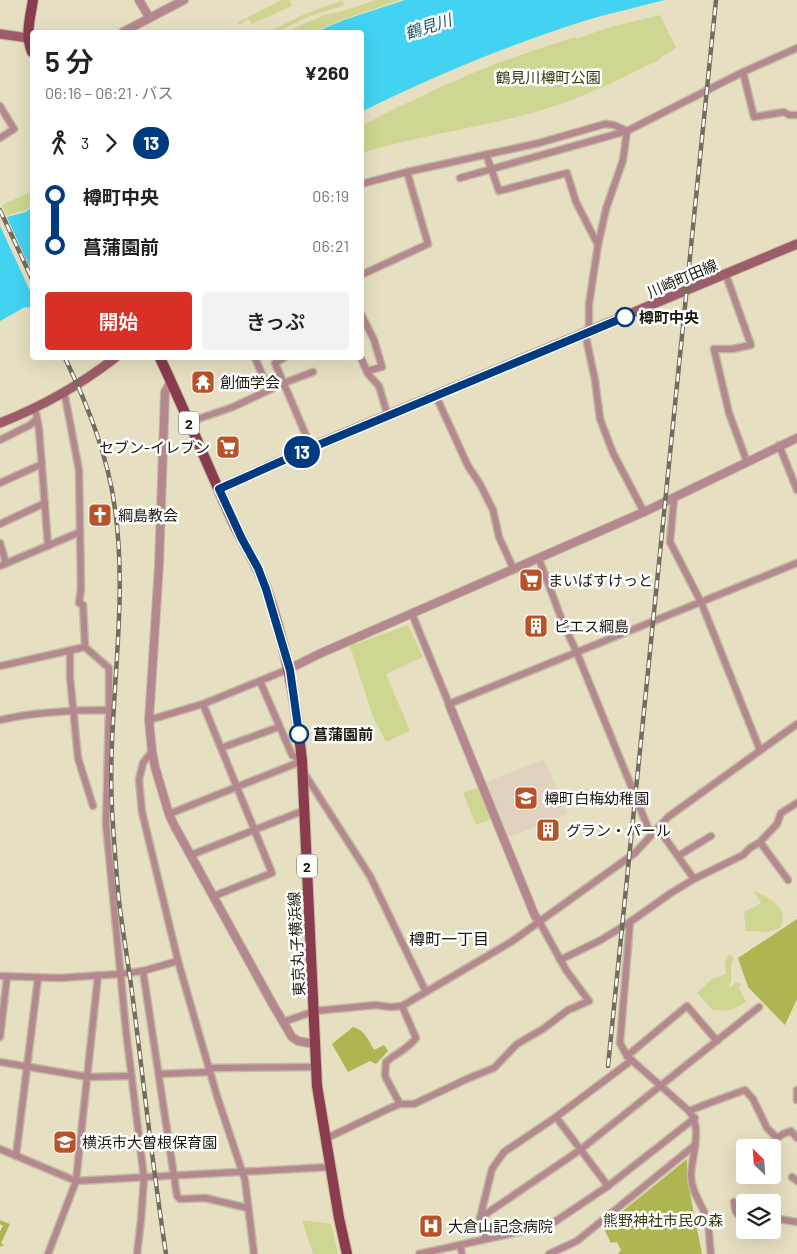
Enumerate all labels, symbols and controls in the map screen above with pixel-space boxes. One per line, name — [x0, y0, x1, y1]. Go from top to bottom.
water label: 鶴見川 — [402, 9, 456, 42]
text: 5 分 — [45, 44, 93, 78]
text: ¥260 — [304, 61, 349, 84]
park label: 鶴見川樽町公園 — [495, 68, 601, 86]
text: 06:16 – 06:21 · バス — [45, 83, 174, 102]
icon: walk — [45, 129, 73, 157]
icon: forward — [97, 129, 125, 157]
text: 13 — [143, 132, 159, 154]
text: 3 — [81, 133, 89, 152]
text: 樽町中央 — [83, 185, 159, 208]
text: 06:19 — [312, 186, 349, 205]
text: 菖蒲園前 — [83, 235, 159, 258]
text: 06:21 — [312, 236, 349, 255]
street label: 川崎町田線 — [644, 255, 720, 301]
button: 開始 — [45, 292, 192, 350]
button: きっぷ — [202, 292, 349, 350]
marker: 樽町中央 — [615, 307, 635, 327]
place label: 樽町中央 — [639, 308, 699, 326]
temple icon: 創価学会 — [190, 369, 216, 395]
place label: 創価学会 — [220, 373, 280, 391]
road number: 2 — [179, 412, 199, 434]
supermarket icon: セブン-イレブン — [215, 434, 241, 460]
line badge: 13 — [280, 436, 324, 468]
place label: セブン-イレブン — [99, 438, 210, 456]
text: 13 — [294, 441, 310, 463]
church icon: 綱島教会 — [87, 502, 113, 528]
place label: 綱島教会 — [118, 506, 178, 524]
supermarket icon: まいばすけっと — [518, 567, 544, 593]
place label: まいばすけっと — [548, 571, 653, 589]
building icon: ピエス綱島 — [523, 613, 549, 639]
place label: ピエス綱島 — [554, 617, 629, 635]
marker: 菖蒲園前 — [289, 724, 309, 744]
place label: 菖蒲園前 — [313, 725, 373, 743]
school or university icon: 樽町白梅幼稚園 — [513, 785, 539, 811]
place label: 樽町白梅幼稚園 — [544, 789, 649, 807]
building icon: グラン・パール — [535, 817, 561, 843]
place label: グラン・パール — [566, 821, 671, 839]
road number: 2 — [297, 854, 317, 878]
street label: 東京丸子横浜線 — [284, 891, 308, 997]
district label: 樽町一丁目 — [409, 929, 489, 948]
school or university icon: 横浜市大曽根保育園 — [52, 1129, 78, 1155]
place label: 横浜市大曽根保育園 — [82, 1133, 217, 1151]
north arrow — [736, 1139, 781, 1184]
map controls — [736, 1139, 781, 1239]
button: layers — [736, 1194, 781, 1239]
park label: 熊野神社市民の森 — [603, 1211, 723, 1229]
hospital icon: 大倉山記念病院 — [418, 1213, 444, 1239]
place label: 大倉山記念病院 — [448, 1217, 553, 1235]

